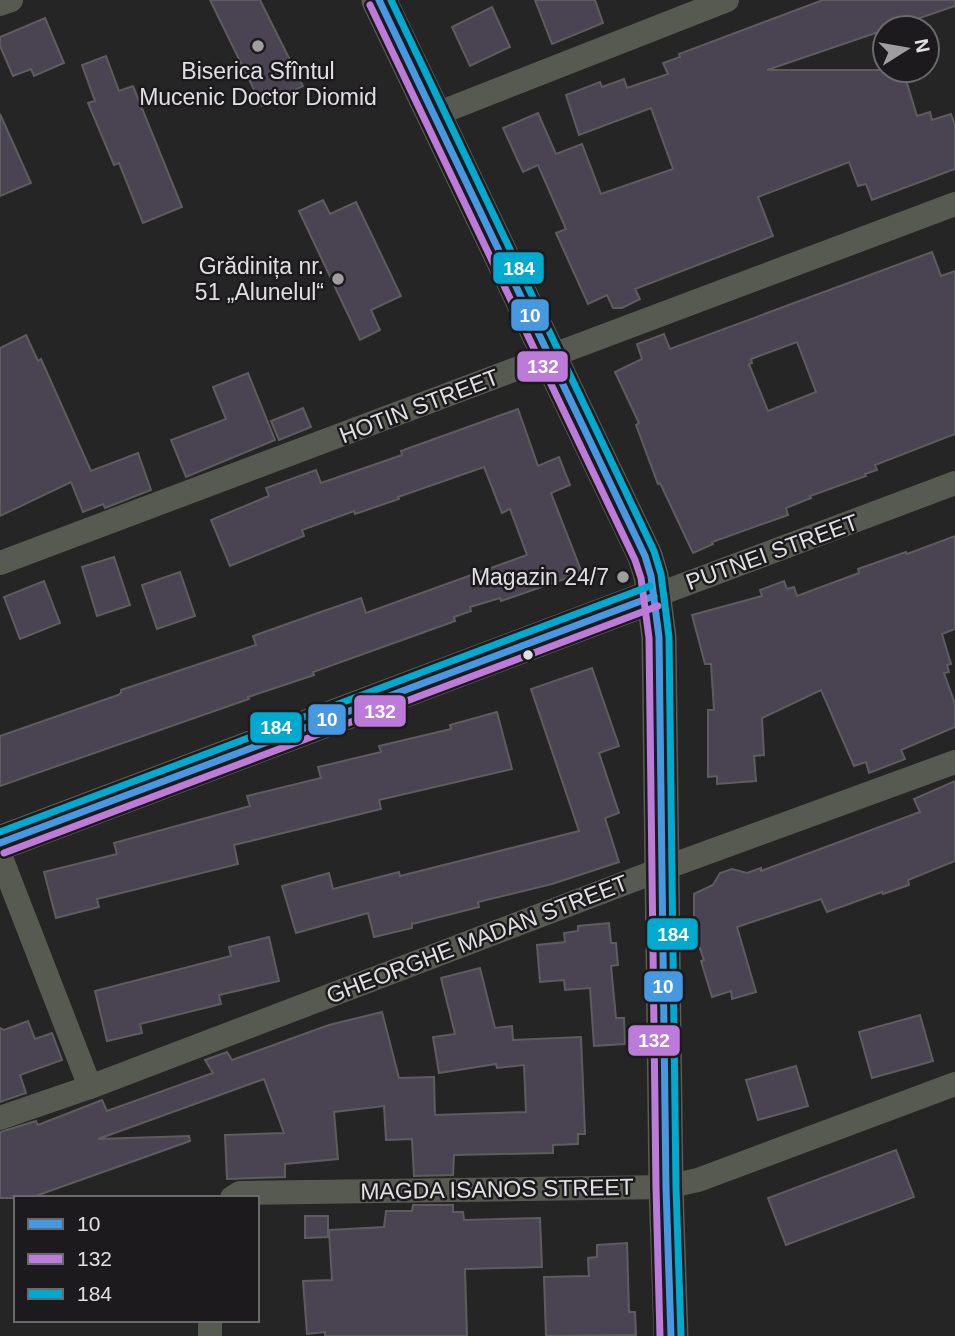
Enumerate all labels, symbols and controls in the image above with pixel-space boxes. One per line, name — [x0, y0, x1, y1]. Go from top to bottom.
north arrow — [871, 14, 941, 84]
text: N — [911, 37, 934, 55]
marker: Biserica Sfîntul Mucenic Doctor Diomid — [250, 38, 266, 54]
place label: Biserica Sfîntul Mucenic Doctor Diomid — [139, 58, 377, 110]
line badge: 184 — [492, 251, 545, 285]
place label: Grădinița nr. 51 „Alunelul“ — [195, 253, 324, 305]
text: 184 — [503, 258, 535, 279]
marker: Grădinița nr. 51 „Alunelul“ — [330, 271, 346, 287]
line badge: 10 — [510, 298, 550, 332]
text: 10 — [519, 305, 541, 326]
line badge: 132 — [516, 350, 569, 383]
text: 132 — [527, 356, 559, 377]
street label: HOTIN STREET — [336, 364, 502, 448]
street label: PUTNEI STREET — [682, 509, 862, 595]
place label: Magazin 24/7 — [471, 564, 609, 590]
marker: Magazin 24/7 — [615, 569, 631, 585]
unlabelled marker — [521, 648, 535, 662]
line badge: 132 — [353, 694, 407, 728]
text: 132 — [364, 701, 396, 722]
line badge: 10 — [307, 703, 347, 736]
text: 10 — [316, 709, 338, 730]
line badge: 184 — [249, 711, 303, 744]
text: 184 — [260, 717, 292, 738]
street label: GHEORGHE MADAN STREET — [323, 869, 631, 1009]
line badge: 184 — [646, 917, 699, 951]
text: 184 — [657, 924, 689, 945]
line badge: 10 — [643, 970, 684, 1003]
text: 10 — [652, 976, 674, 997]
line badge: 132 — [627, 1024, 681, 1057]
text: 132 — [638, 1030, 670, 1051]
street label: MAGDA ISANOS STREET — [360, 1174, 634, 1204]
legend — [14, 1196, 259, 1322]
text: 10 — [77, 1212, 100, 1235]
text: 132 — [77, 1247, 112, 1270]
text: 184 — [77, 1282, 112, 1305]

